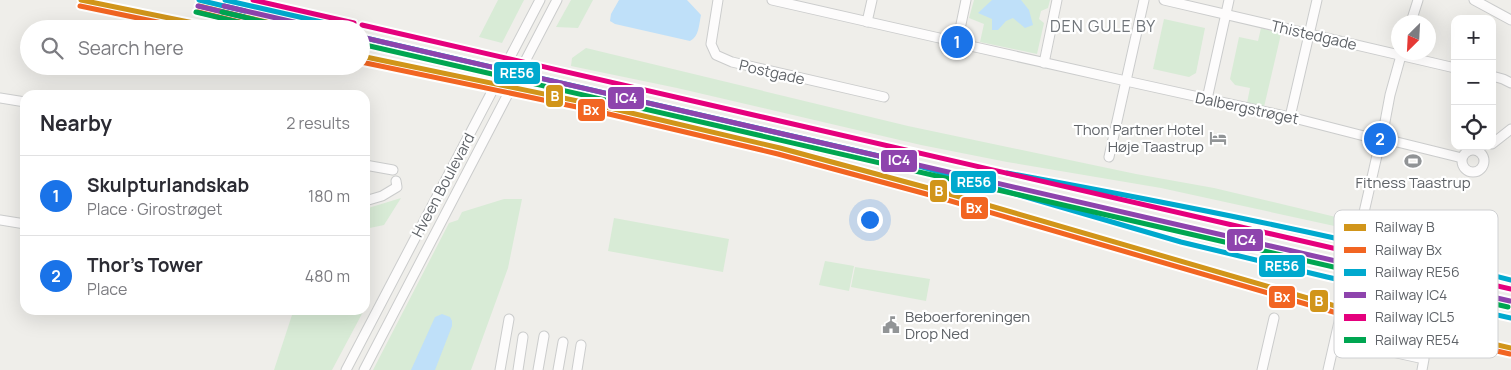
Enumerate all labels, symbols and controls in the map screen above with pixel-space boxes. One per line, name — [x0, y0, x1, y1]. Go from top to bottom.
district label: DEN GULE BY — [1050, 15, 1156, 37]
street label: Thistedgade — [1269, 15, 1359, 55]
north arrow — [1391, 15, 1436, 60]
map controls — [1451, 15, 1496, 150]
button: + — [1451, 15, 1496, 60]
search box — [20, 20, 370, 75]
pin: 1 — [941, 23, 973, 61]
icon: search — [38, 34, 66, 62]
text: Search here — [78, 35, 184, 61]
street label: Postgade — [737, 54, 807, 90]
button: − — [1451, 60, 1496, 105]
line badge: RE56 — [493, 61, 541, 85]
text: RE56 — [500, 63, 534, 82]
line badge: B — [545, 84, 564, 108]
text: B — [551, 86, 560, 105]
line badge: IC4 — [607, 86, 645, 110]
street label: Dalbergstrøget — [1193, 87, 1301, 129]
text: IC4 — [615, 88, 637, 107]
line badge: Bx — [577, 98, 606, 122]
text: Bx — [583, 100, 600, 119]
button: locate — [1451, 105, 1496, 150]
text: Nearby — [40, 109, 112, 137]
text: 2 results — [286, 112, 350, 134]
place label: Thon Partner Hotel Høje Taastrup — [1074, 119, 1204, 157]
pin: 2 — [1364, 120, 1396, 158]
hotel icon: Thon Partner Hotel Høje Taastrup — [1208, 128, 1228, 148]
street label: Hveen Boulevard — [407, 129, 479, 241]
line badge: IC4 — [880, 149, 918, 173]
text: IC4 — [888, 150, 910, 169]
sports icon: Fitness Taastrup — [1403, 151, 1423, 171]
line badge: RE56 — [950, 170, 997, 194]
text: Skulpturlandskab — [87, 172, 249, 198]
text: RE56 — [957, 172, 991, 191]
place label: Fitness Taastrup — [1355, 172, 1471, 193]
line badge: B — [929, 179, 948, 203]
text: B — [935, 181, 944, 200]
text: 1 — [52, 185, 60, 207]
text: 180 m — [308, 185, 350, 207]
line badge: Bx — [960, 196, 989, 220]
text: Place · Girostrøget — [87, 198, 222, 220]
text: Bx — [966, 198, 983, 217]
your location — [857, 207, 883, 233]
legend — [1334, 210, 1498, 358]
text: Railway B — [1375, 217, 1435, 236]
line badge: IC4 — [1226, 228, 1264, 252]
text: IC4 — [1234, 230, 1256, 249]
text: Railway Bx — [1375, 240, 1443, 259]
text: Thor's Tower — [87, 252, 203, 278]
line badge: RE56 — [1258, 254, 1306, 278]
text: RE56 — [1265, 256, 1299, 275]
text: Railway RE56 — [1375, 262, 1460, 281]
text: 2 — [51, 265, 61, 287]
text: 480 m — [305, 265, 350, 287]
text: Place — [87, 278, 127, 300]
line badge: Bx — [1268, 285, 1296, 309]
text: Railway IC4 — [1375, 285, 1447, 304]
text: Bx — [1274, 287, 1291, 306]
line badge: B — [1309, 289, 1329, 313]
text: B — [1315, 291, 1324, 310]
place label: Beboerforeningen Drop Ned — [905, 306, 1030, 344]
text: Railway ICL5 — [1375, 307, 1455, 326]
public building icon: Beboerforeningen Drop Ned — [881, 315, 901, 335]
text: Railway RE54 — [1375, 330, 1459, 349]

